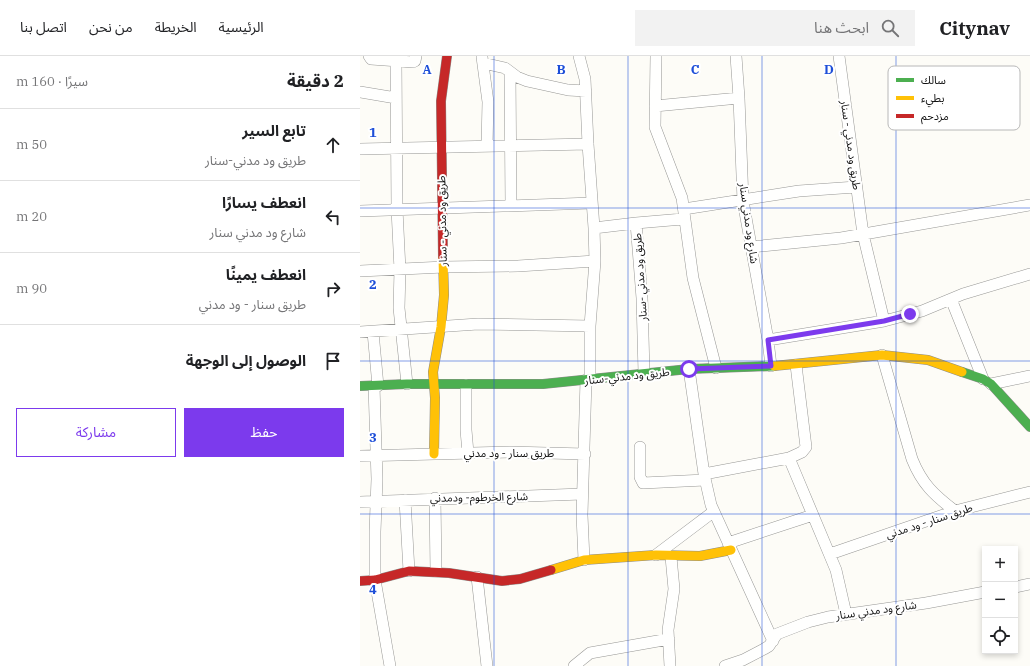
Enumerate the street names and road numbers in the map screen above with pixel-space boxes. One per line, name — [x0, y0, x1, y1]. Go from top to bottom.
street label: طريق ود مدني - سنار — [835, 98, 864, 191]
street label: طريق ود مدني - سنار — [434, 176, 452, 267]
street label: شارع ود مدني سنار — [734, 181, 762, 265]
street label: طريق ود مدني -سنار — [630, 232, 653, 322]
street label: طريق ود مدني-سنار — [583, 365, 671, 390]
street label: طريق سنار - ود مدني — [464, 446, 554, 463]
street label: شارع الخرطوم- ودمدني — [430, 489, 529, 507]
street label: طريق سنار - ود مدني — [884, 500, 975, 544]
street label: شارع ود مدني سنار — [834, 597, 918, 625]

